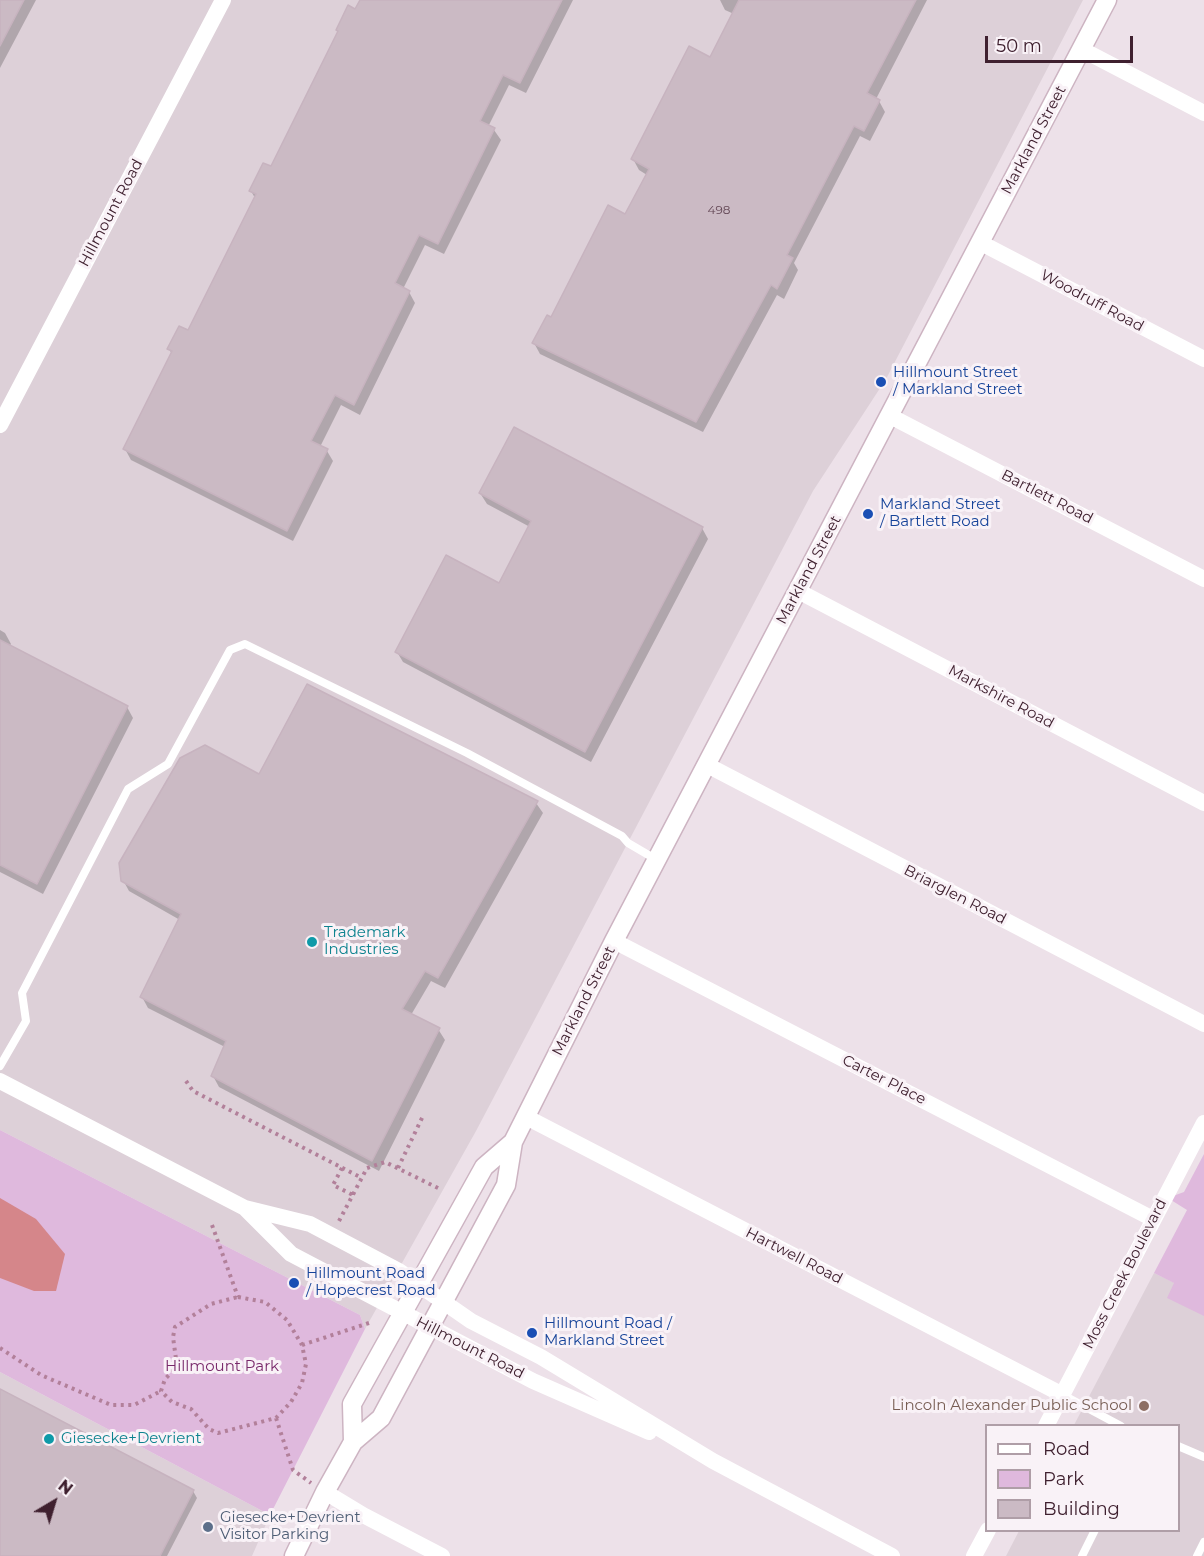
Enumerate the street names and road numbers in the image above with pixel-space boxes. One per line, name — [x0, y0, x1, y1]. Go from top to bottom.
street label: Markland Street — [998, 83, 1070, 197]
street label: Hillmount Road — [75, 156, 147, 270]
street label: Woodruff Road — [1037, 266, 1147, 336]
street label: Bartlett Road — [998, 466, 1096, 528]
street label: Markland Street — [773, 513, 845, 627]
street label: Markshire Road — [945, 662, 1057, 732]
street label: Briarglen Road — [901, 861, 1009, 929]
street label: Markland Street — [549, 943, 619, 1059]
street label: Carter Place — [839, 1051, 929, 1109]
street label: Moss Creek Boulevard — [1079, 1196, 1171, 1352]
street label: Hartwell Road — [742, 1224, 846, 1288]
street label: Hillmount Road — [413, 1313, 527, 1383]

